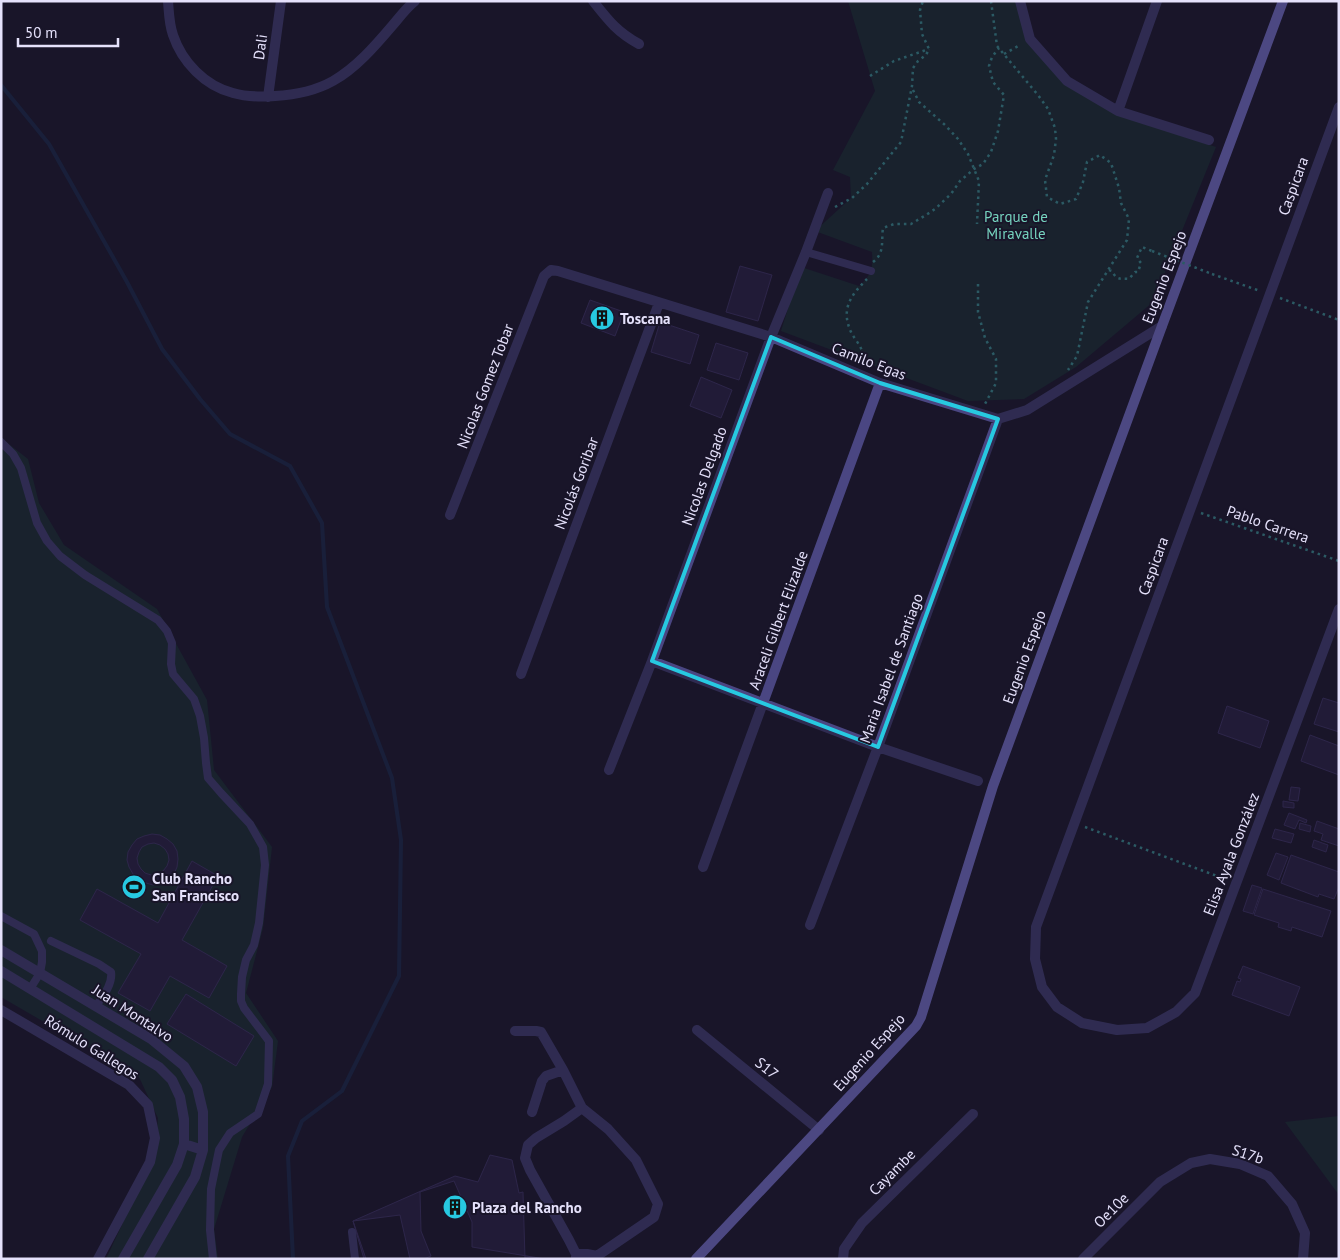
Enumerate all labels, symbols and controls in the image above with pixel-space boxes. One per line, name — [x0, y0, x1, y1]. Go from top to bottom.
scale bar — [18, 15, 118, 47]
text: 50 m — [25, 23, 58, 42]
street label: Dali — [249, 33, 271, 61]
street label: Caspicara — [1274, 154, 1312, 218]
park label: Parque de Miravalle — [984, 207, 1048, 243]
street label: Eugenio Espejo — [1138, 228, 1190, 326]
building icon: Toscana — [589, 305, 615, 331]
place label: Toscana — [620, 309, 671, 328]
street label: Nicolas Gomez Tobar — [452, 321, 518, 451]
street label: Camilo Egas — [829, 338, 909, 384]
street label: Nicolas Delgado — [677, 424, 731, 528]
street label: Nicolás Goribar — [550, 434, 602, 532]
street label: Pablo Carrera — [1224, 501, 1312, 547]
street label: Caspicara — [1134, 534, 1172, 598]
street label: Araceli Gilbert Elizalde — [744, 548, 812, 692]
street label: Maria Isabel de Santiago — [855, 590, 927, 746]
street label: Eugenio Espejo — [998, 608, 1050, 706]
street label: Elisa Ayala González — [1199, 790, 1263, 918]
place label: Club Rancho San Francisco — [152, 869, 239, 905]
sports icon: Club Rancho San Francisco — [121, 874, 147, 900]
street label: Juan Montalvo — [88, 979, 177, 1046]
street label: Eugenio Espejo — [829, 1009, 909, 1095]
street label: Rómulo Gallegos — [41, 1010, 143, 1084]
street label: S17 — [752, 1053, 782, 1083]
street label: S17b — [1230, 1140, 1266, 1168]
street label: Cayambe — [865, 1145, 919, 1199]
street label: Oe10e — [1089, 1188, 1133, 1232]
building icon: Plaza del Rancho — [442, 1194, 468, 1220]
place label: Plaza del Rancho — [472, 1198, 582, 1217]

